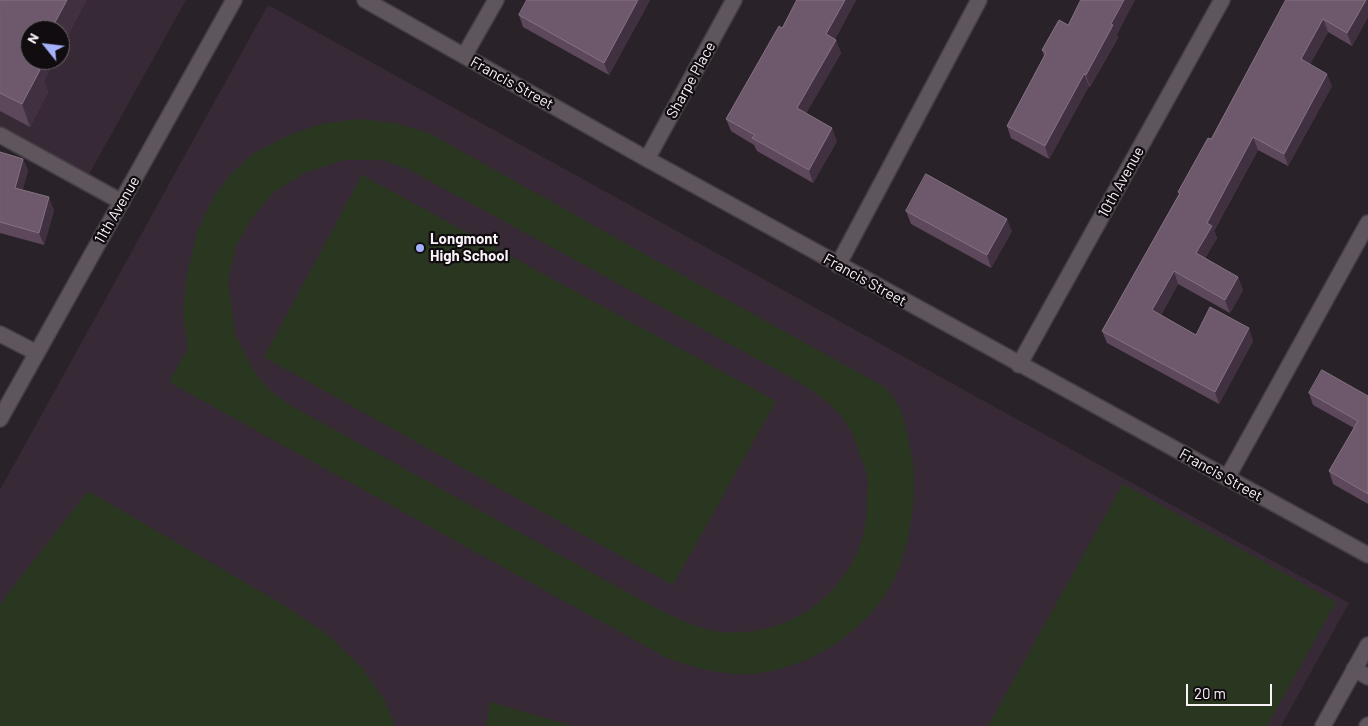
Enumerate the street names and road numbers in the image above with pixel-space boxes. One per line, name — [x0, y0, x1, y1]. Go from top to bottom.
street label: Sharpe Place — [663, 39, 719, 121]
street label: Francis Street — [467, 53, 557, 113]
street label: 10th Avenue — [1094, 144, 1148, 220]
street label: 11th Avenue — [91, 173, 143, 247]
street label: Francis Street — [820, 250, 910, 310]
street label: Francis Street — [1176, 445, 1266, 505]

